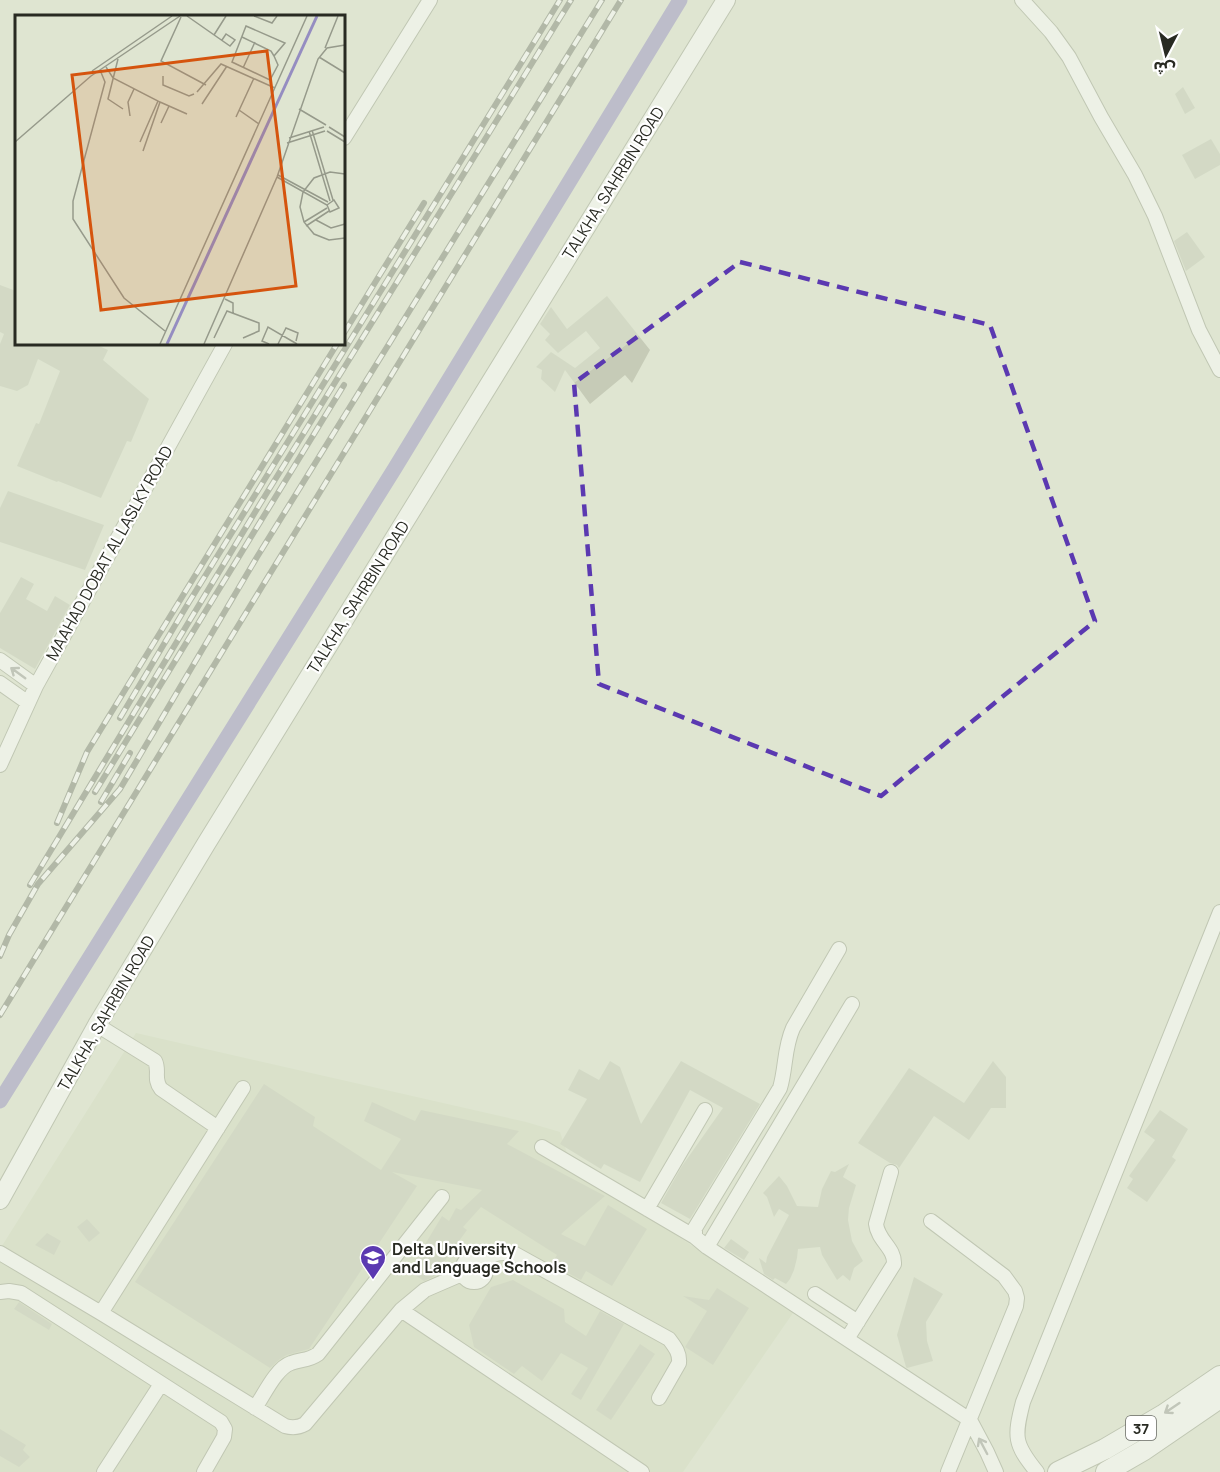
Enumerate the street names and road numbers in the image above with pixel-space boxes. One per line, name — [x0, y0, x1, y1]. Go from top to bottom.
street label: TALKHA, SAHRBIN ROAD — [557, 102, 669, 264]
street label: MAAHAD DOBAT AL LASLKY ROAD — [41, 441, 178, 665]
street label: TALKHA, SAHRBIN ROAD — [302, 516, 414, 678]
street label: TALKHA, SAHRBIN ROAD — [52, 931, 160, 1095]
road number: 37 — [1126, 1416, 1156, 1440]

